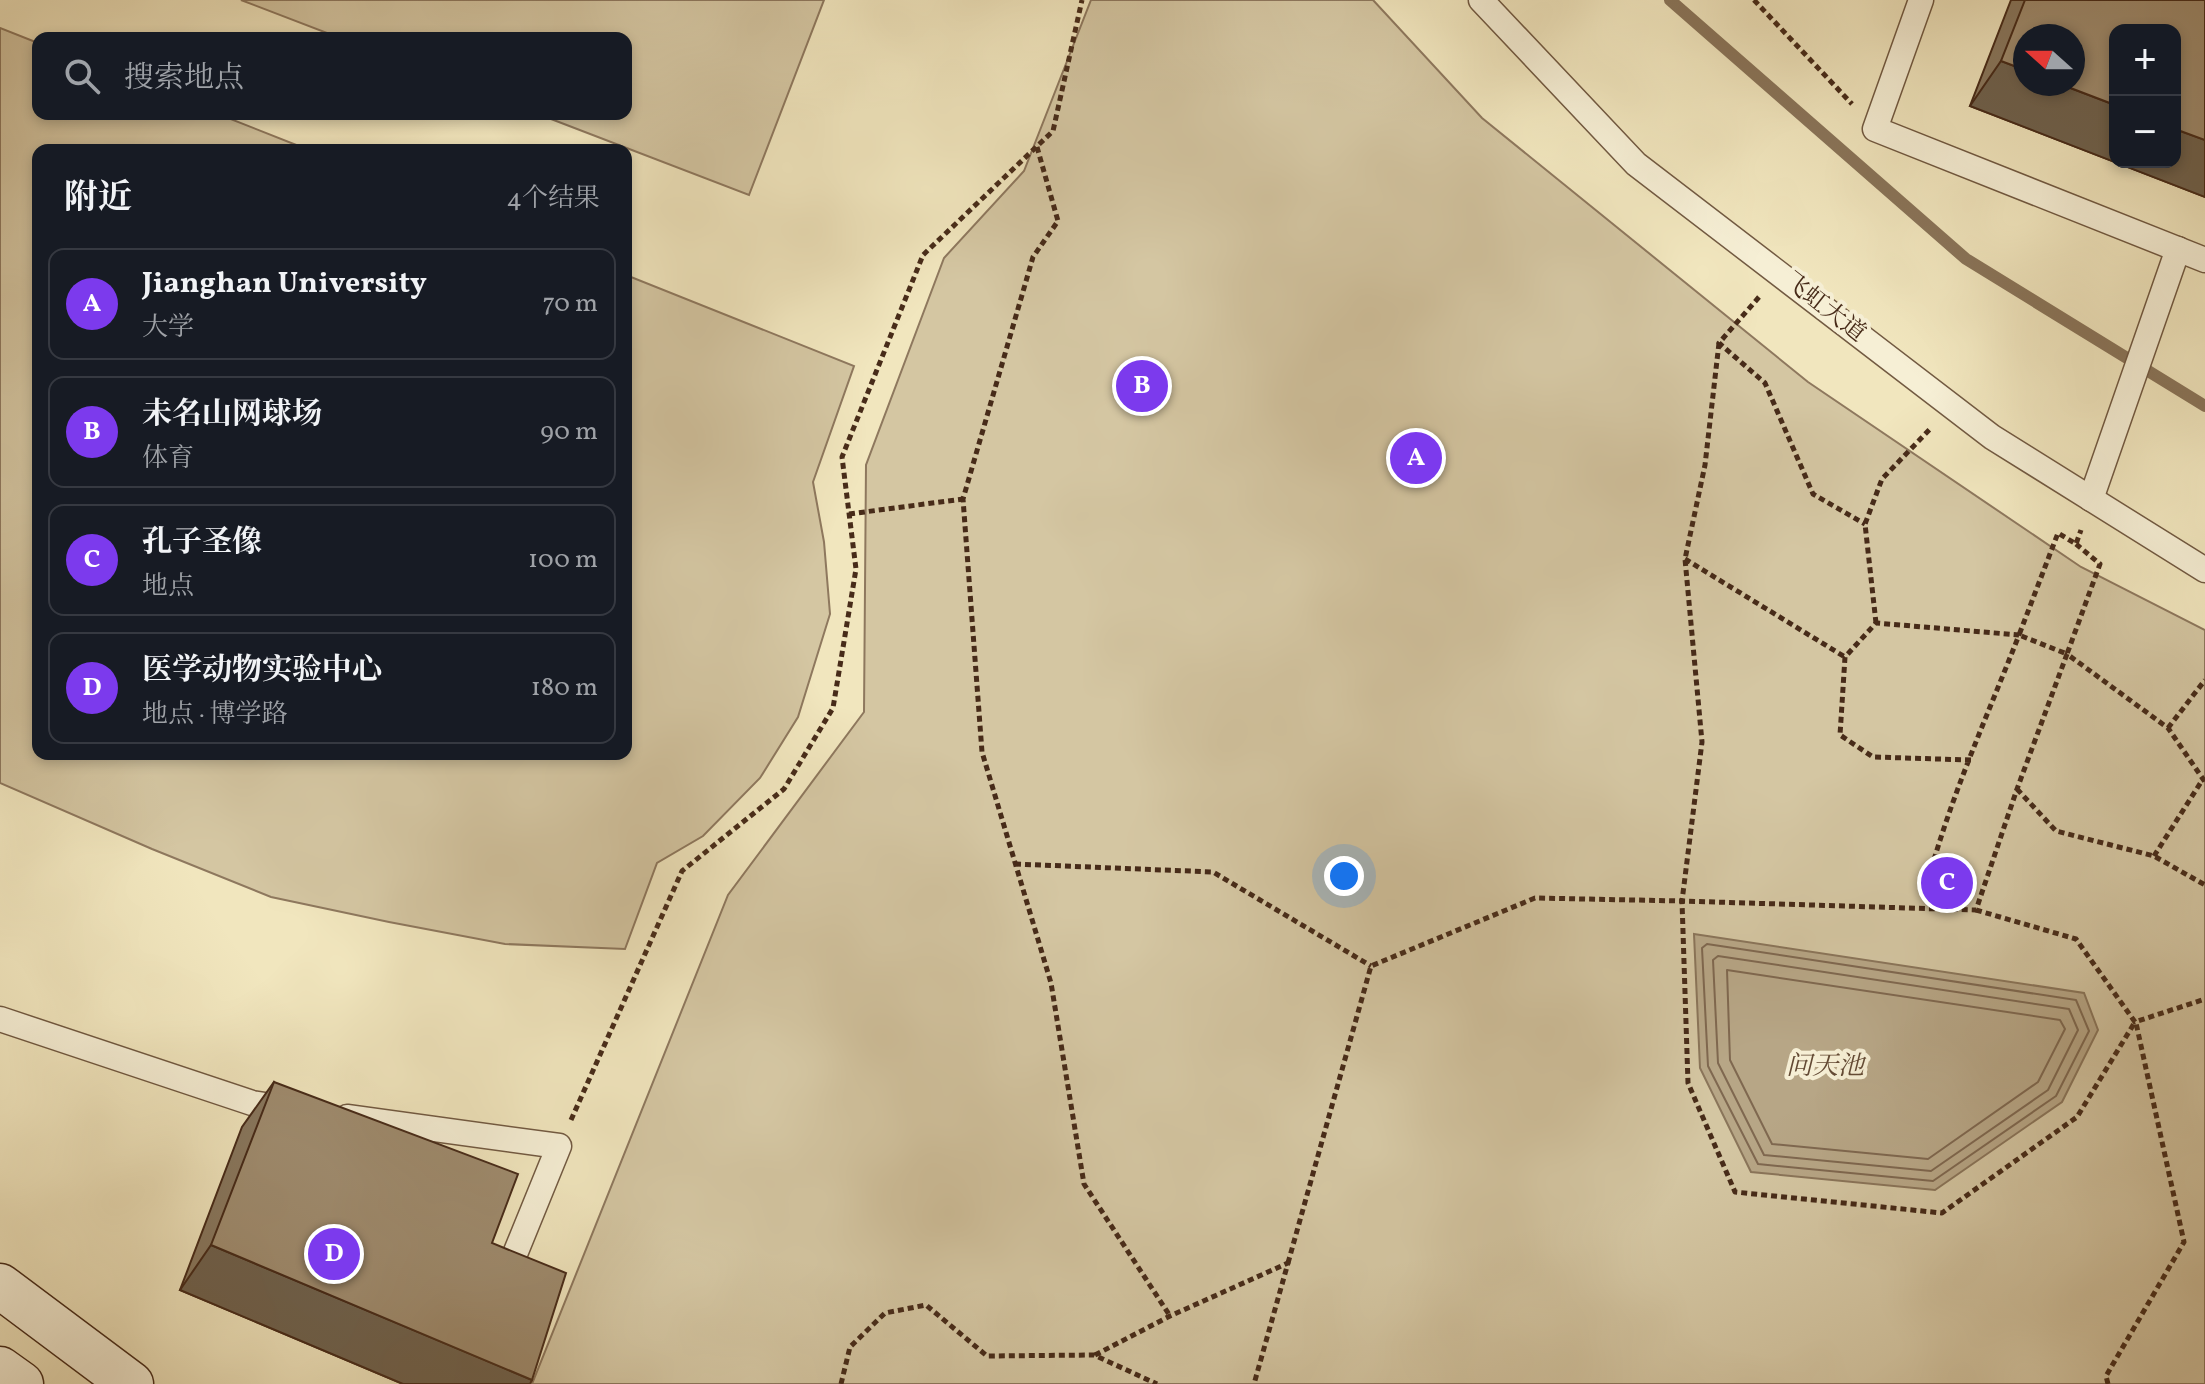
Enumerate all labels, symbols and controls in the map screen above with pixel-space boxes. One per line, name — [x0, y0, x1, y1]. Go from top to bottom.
north arrow — [2013, 24, 2085, 96]
map controls — [2109, 24, 2181, 168]
button: + — [2109, 24, 2181, 96]
search box — [32, 32, 632, 120]
icon: search — [60, 54, 104, 98]
text: 搜索地点 — [124, 58, 244, 100]
button: − — [2109, 96, 2181, 168]
text: 附近 — [64, 176, 132, 223]
text: 4个结果 — [506, 181, 600, 217]
text: Jianghan University — [142, 263, 427, 305]
street label: 飞虹大道 — [1776, 265, 1872, 351]
text: A — [83, 286, 101, 322]
text: 70 m — [543, 286, 598, 322]
text: 大学 — [142, 310, 194, 346]
pin: B — [1116, 356, 1168, 416]
text: 未名山网球场 — [142, 394, 322, 436]
text: B — [83, 414, 101, 450]
text: 90 m — [540, 414, 598, 450]
pin: A — [1390, 428, 1442, 488]
text: 体育 — [142, 441, 194, 477]
text: 孔子圣像 — [142, 522, 262, 564]
text: C — [84, 542, 100, 578]
text: 100 m — [528, 542, 598, 578]
text: 地点 — [142, 569, 194, 605]
text: 医学动物实验中心 — [142, 650, 382, 692]
text: D — [82, 670, 102, 706]
text: 180 m — [531, 670, 598, 706]
text: 地点 · 博学路 — [142, 697, 288, 733]
pin: C — [1921, 853, 1973, 913]
your location — [1324, 856, 1364, 896]
water label: 问天池 — [1786, 1049, 1867, 1085]
pin: D — [308, 1224, 360, 1284]

